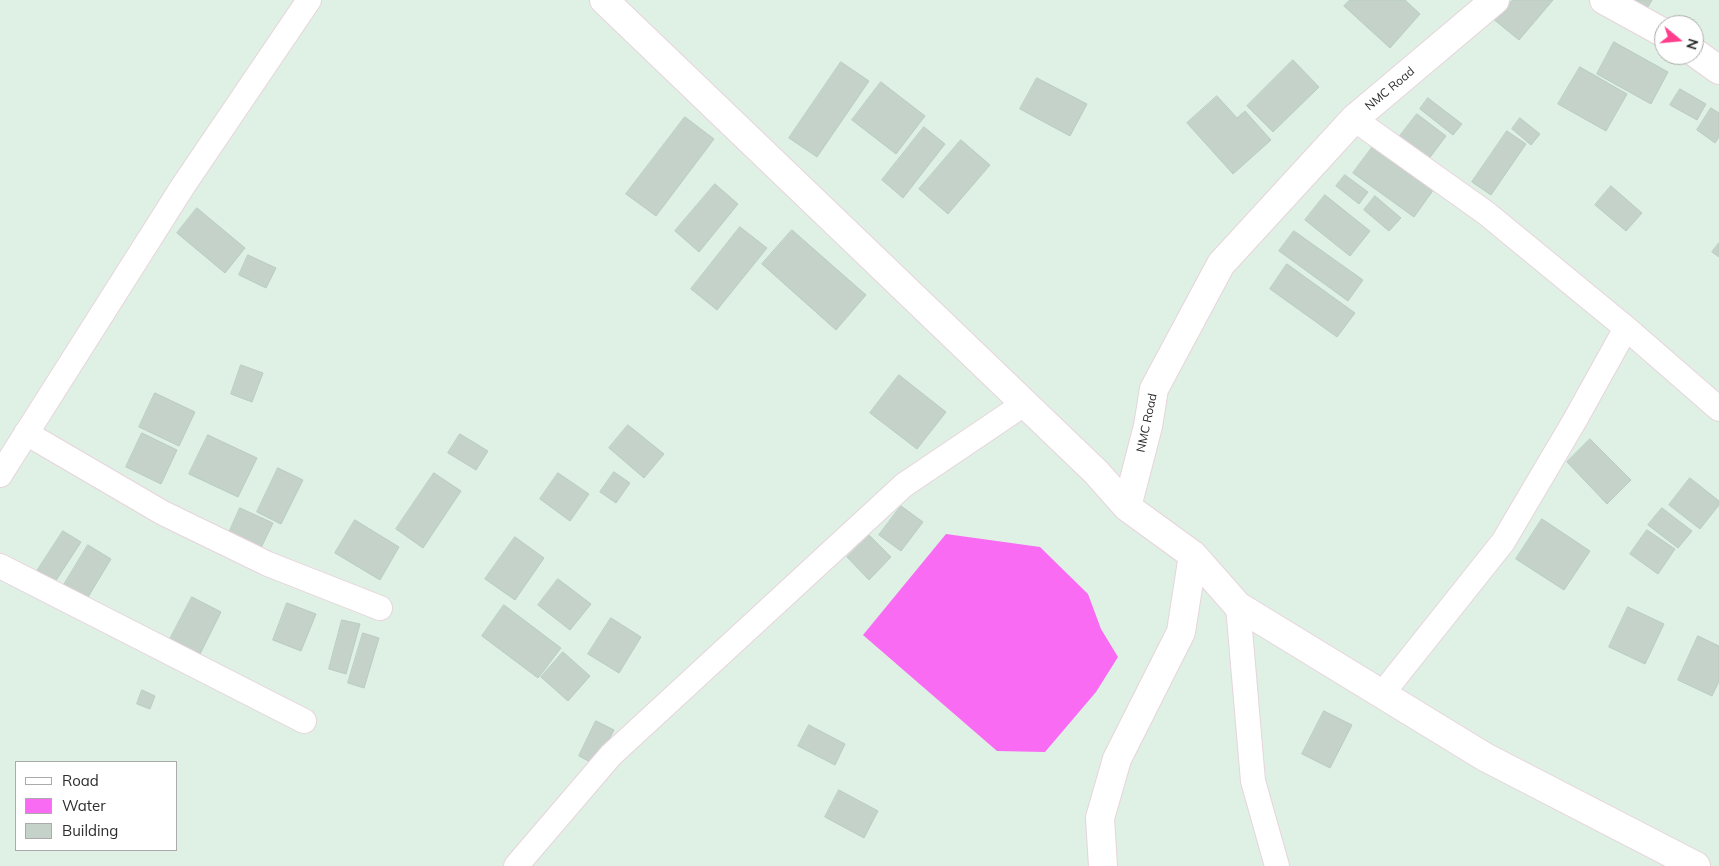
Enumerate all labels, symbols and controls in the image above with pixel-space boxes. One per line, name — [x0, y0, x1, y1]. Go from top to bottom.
north arrow — [1654, 15, 1704, 65]
text: N — [1682, 36, 1703, 52]
street label: NMC Road — [1362, 64, 1418, 114]
street label: NMC Road — [1134, 392, 1160, 454]
legend — [15, 761, 178, 851]
text: Road — [62, 771, 99, 790]
text: Water — [62, 796, 106, 815]
text: Building — [62, 821, 118, 840]

